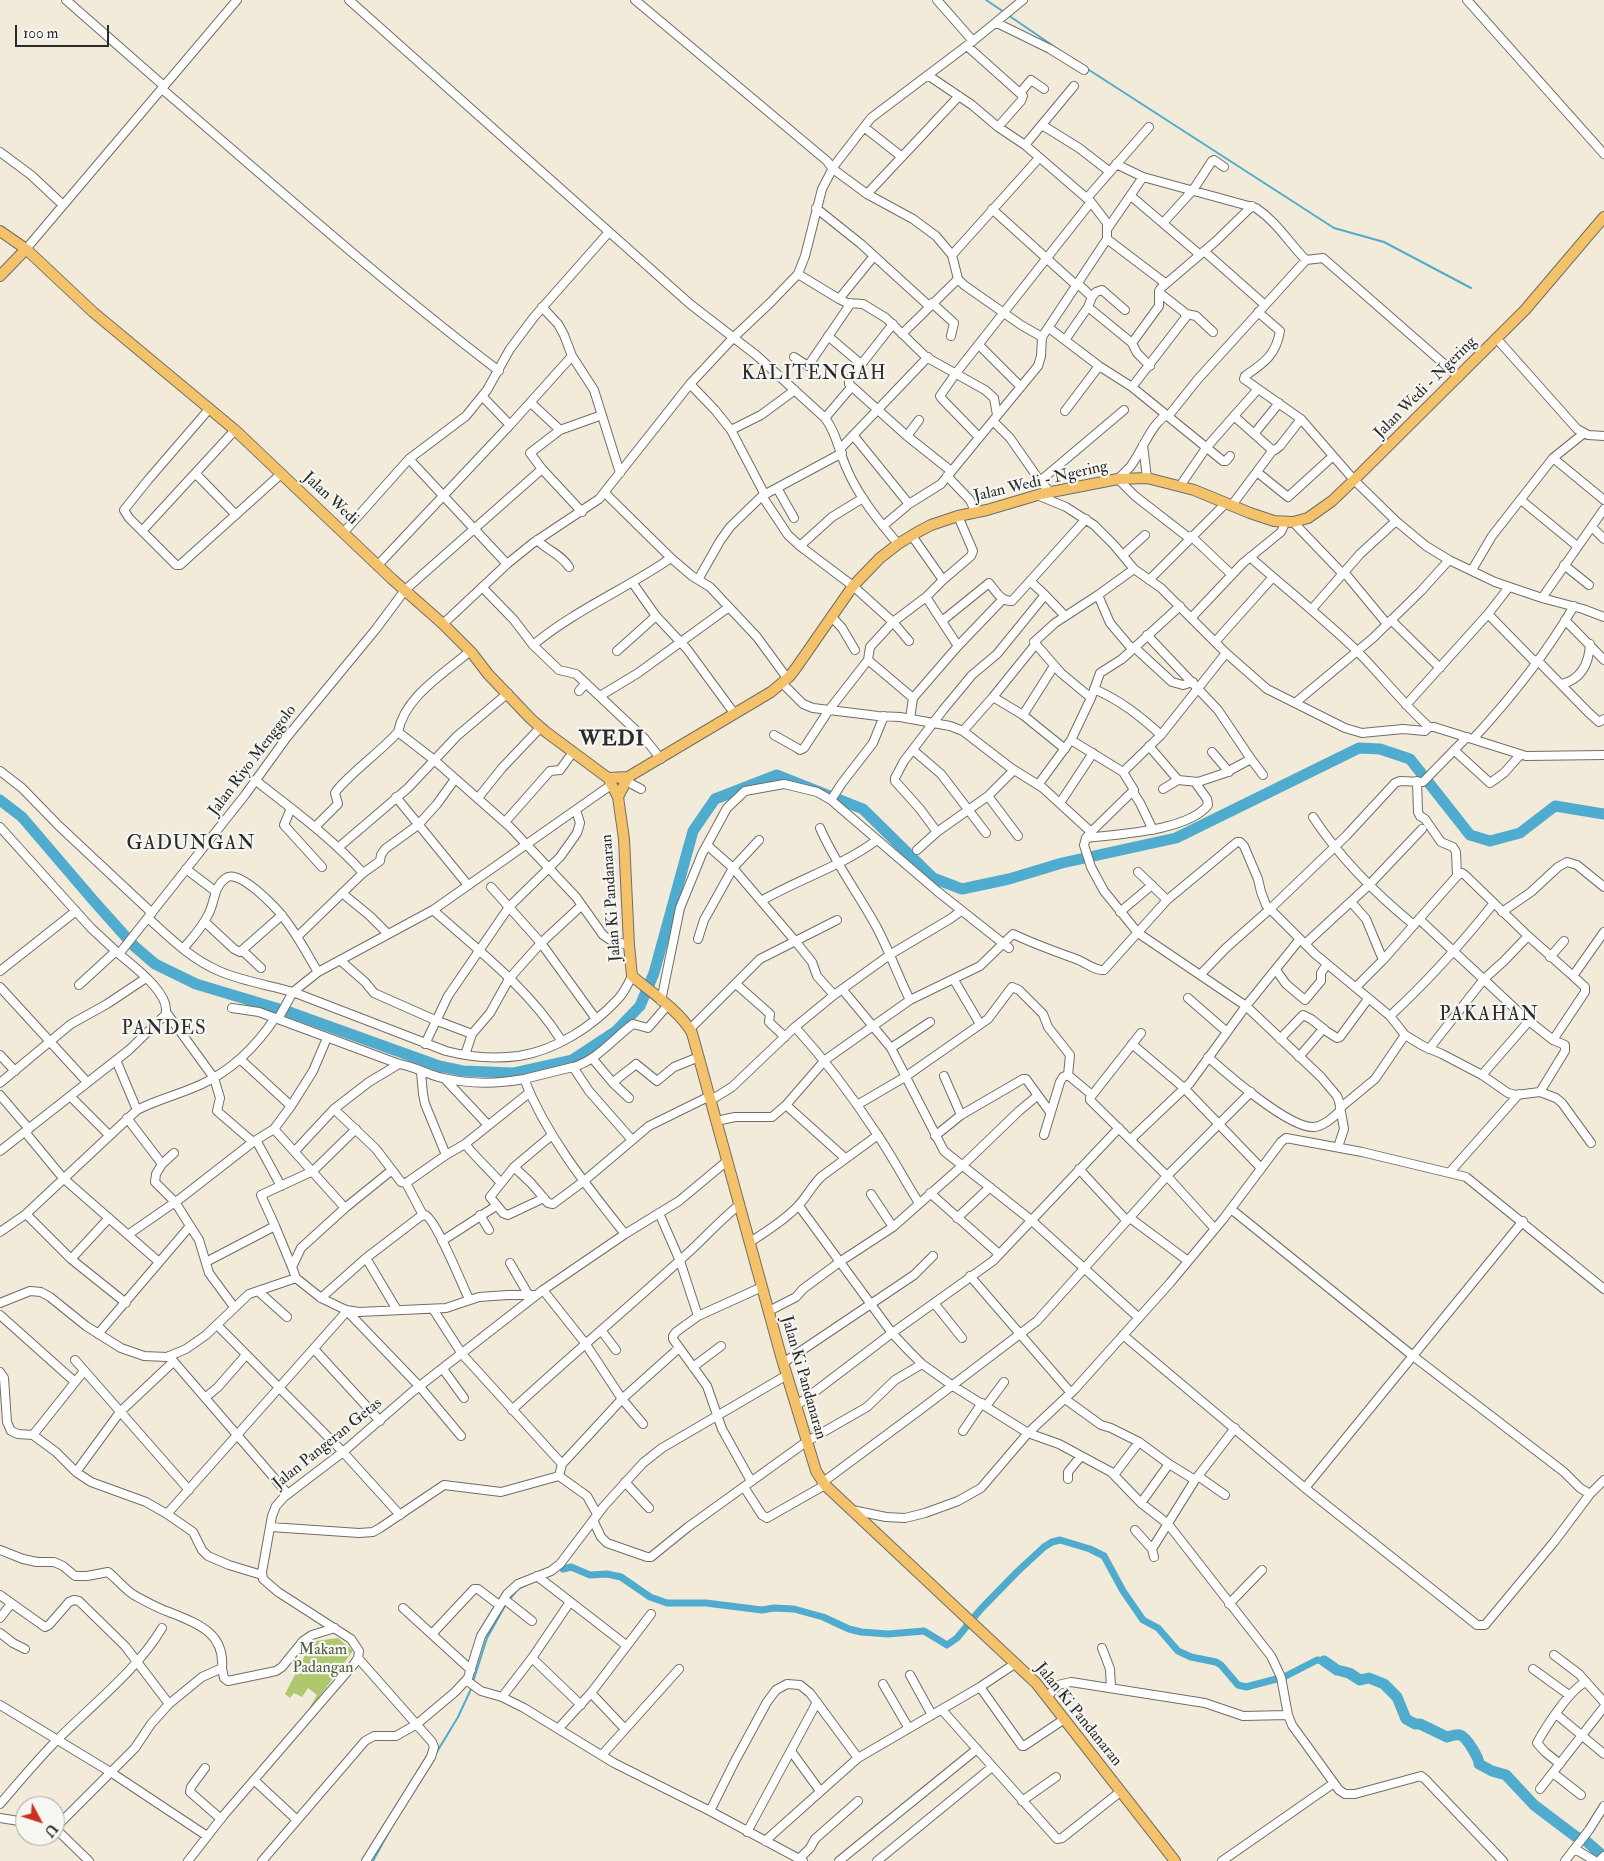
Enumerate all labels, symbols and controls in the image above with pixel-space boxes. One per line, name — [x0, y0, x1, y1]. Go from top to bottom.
scale bar — [18, 15, 111, 47]
text: 100 m — [23, 24, 58, 43]
street label: Jalan Wedi - Ngering — [1371, 333, 1481, 443]
district label: KALITENGAH — [740, 364, 888, 386]
street label: Jalan Wedi - Ngering — [972, 457, 1110, 507]
street label: Jalan Wedi — [298, 469, 362, 529]
street label: Jalan Riyo Menggolo — [205, 702, 301, 820]
district label: WEDI — [579, 727, 645, 753]
district label: GADUNGAN — [125, 834, 257, 856]
street label: Jalan Ki Pandanaran — [598, 834, 626, 962]
district label: PAKAHAN — [1438, 1005, 1540, 1027]
district label: PANDES — [121, 1019, 207, 1041]
street label: Jalan Ki Pandanaran — [776, 1314, 830, 1442]
street label: Jalan Pangeran Getas — [270, 1394, 386, 1494]
park label: Makam Padangan — [293, 1641, 353, 1679]
street label: Jalan Ki Pandanaran — [1030, 1659, 1126, 1771]
north arrow — [15, 1796, 65, 1846]
text: U — [41, 1820, 61, 1840]

